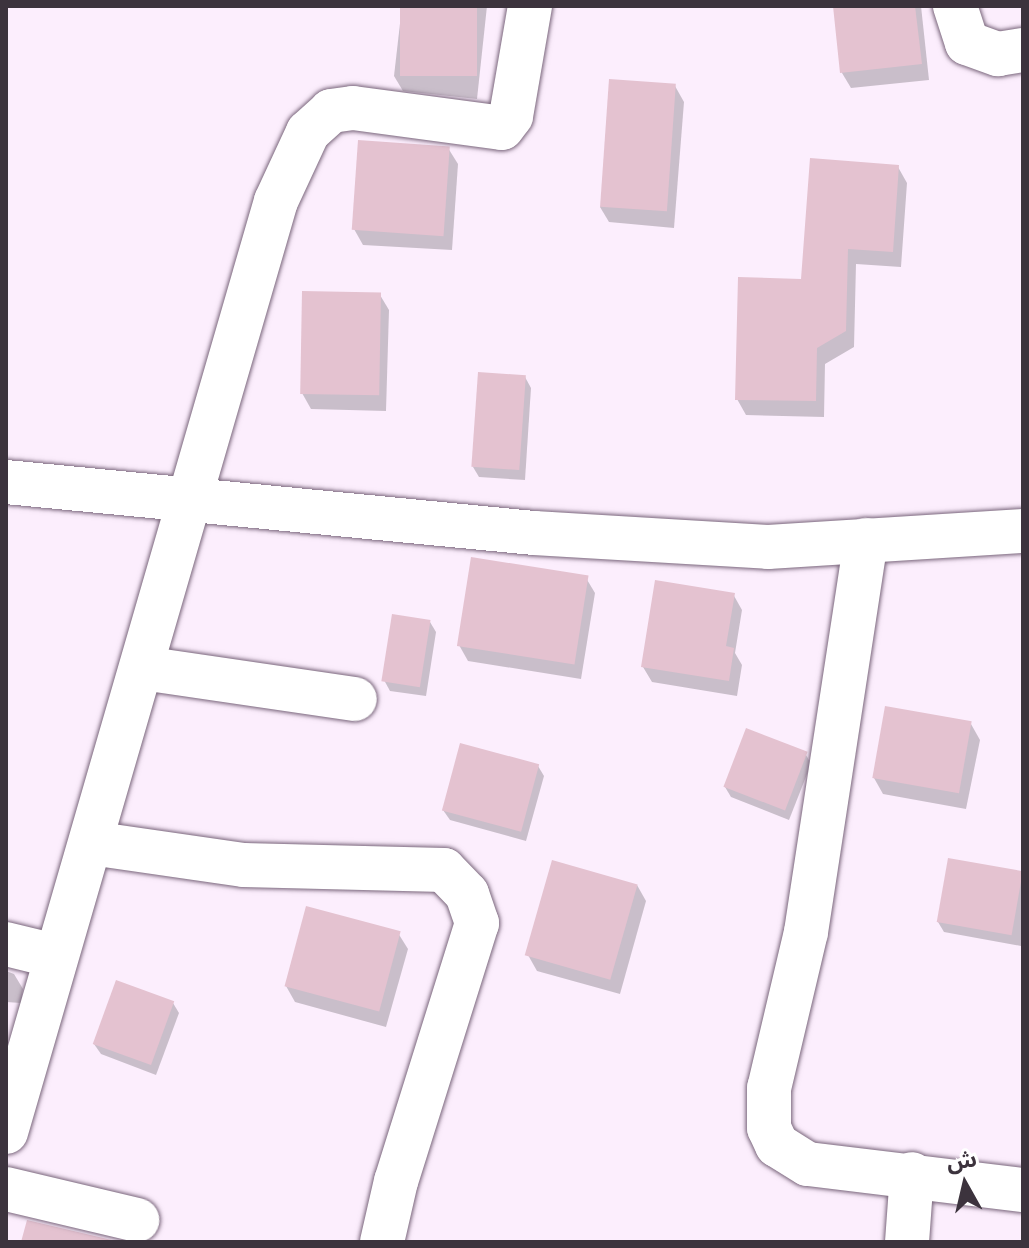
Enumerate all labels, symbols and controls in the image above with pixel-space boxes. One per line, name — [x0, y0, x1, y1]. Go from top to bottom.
north arrow — [925, 1144, 1005, 1224]
text: ش — [945, 1144, 979, 1176]

